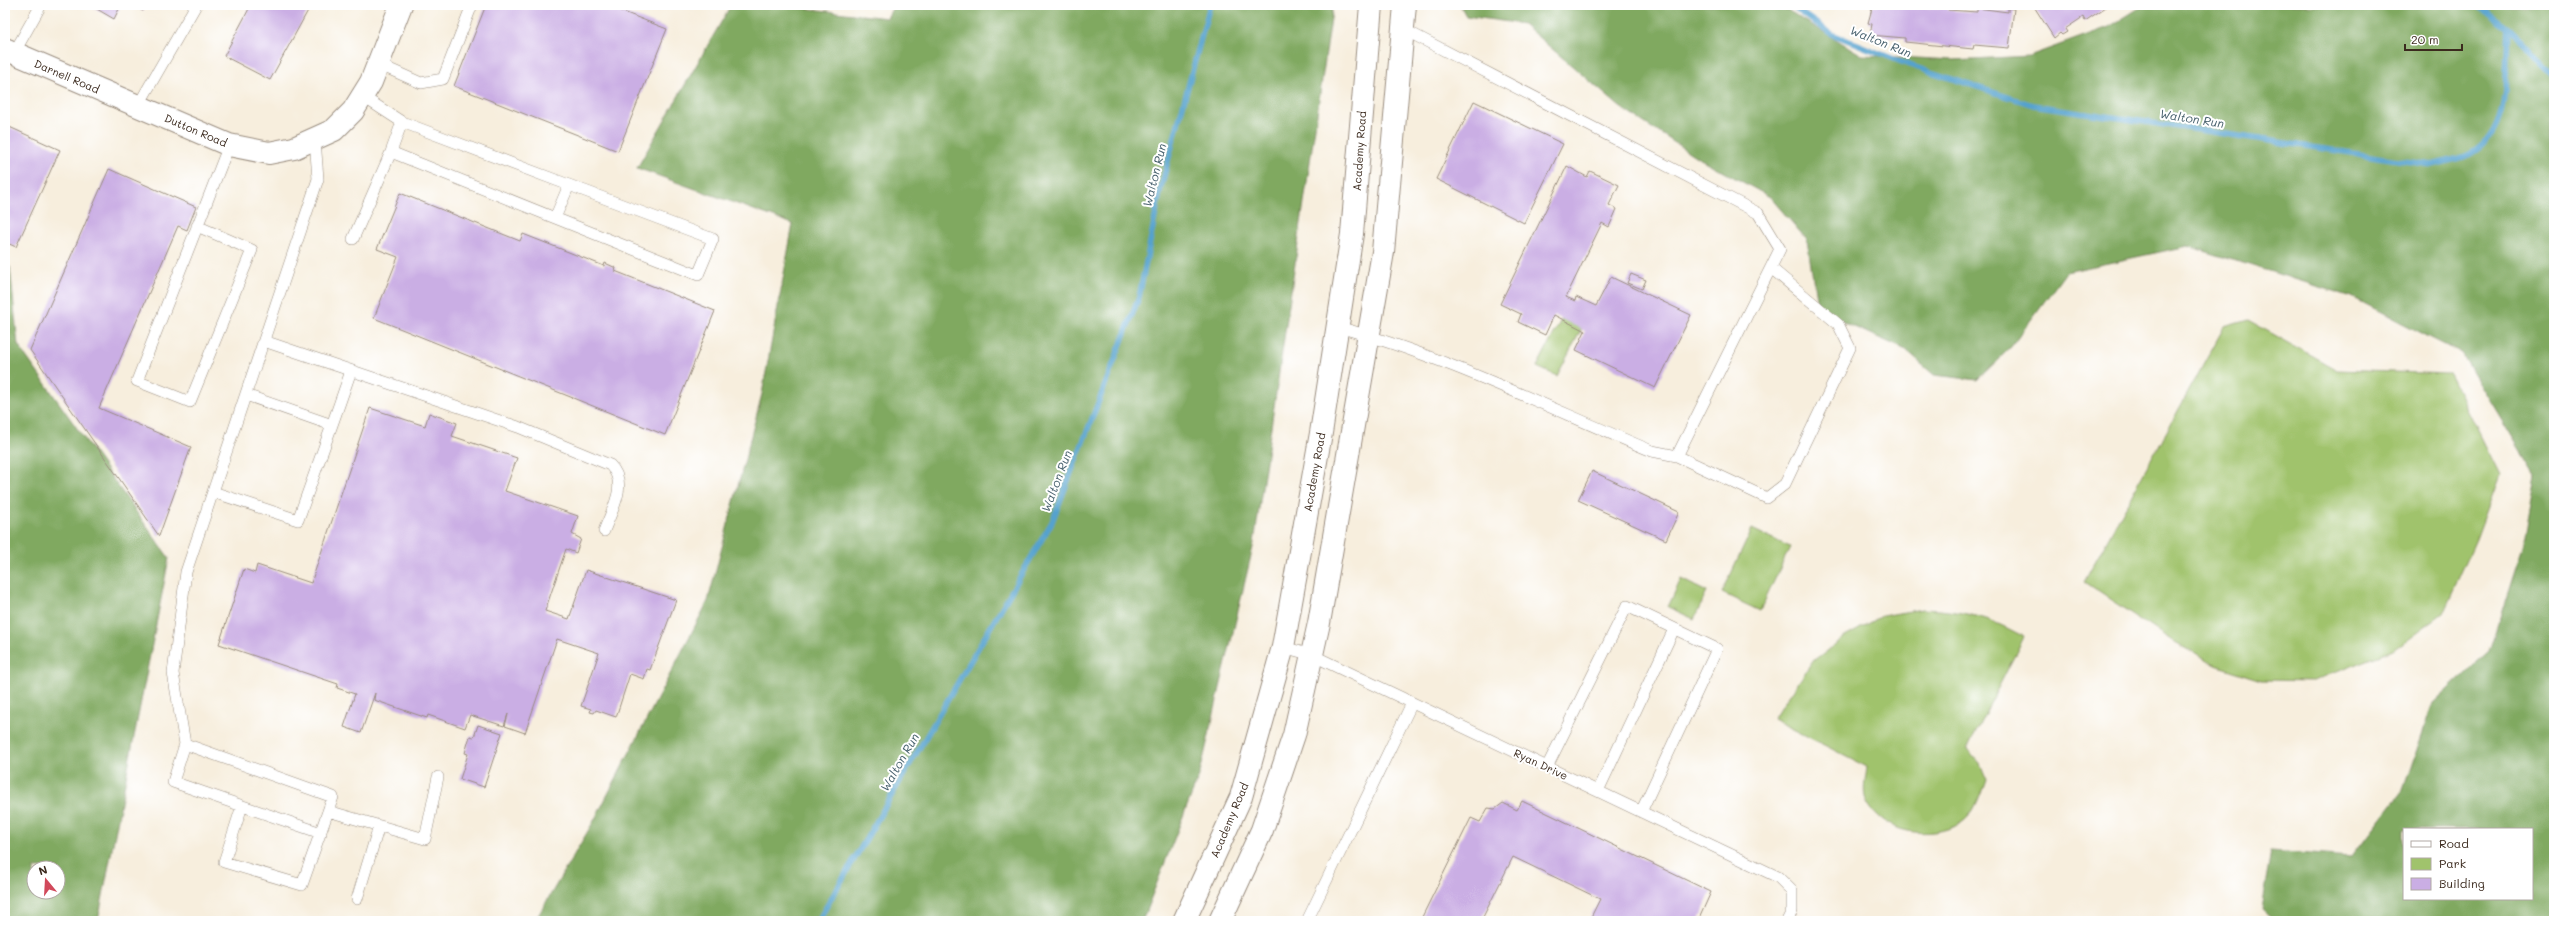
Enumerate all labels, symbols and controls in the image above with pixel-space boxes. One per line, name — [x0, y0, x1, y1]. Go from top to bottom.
water label: Walton Run — [1848, 21, 1914, 61]
scale bar — [2405, 26, 2462, 52]
text: 20 m — [2411, 31, 2439, 47]
street label: Darnell Road — [32, 56, 102, 96]
water label: Walton Run — [2159, 105, 2226, 131]
street label: Dutton Road — [162, 110, 230, 150]
street label: Academy Road — [1349, 110, 1369, 192]
water label: Walton Run — [1138, 141, 1170, 208]
street label: Academy Road — [1300, 431, 1328, 513]
water label: Walton Run — [1037, 448, 1075, 514]
water label: Walton Run — [876, 730, 922, 794]
street label: Ryan Drive — [1511, 745, 1571, 783]
street label: Academy Road — [1206, 780, 1252, 860]
legend — [2403, 828, 2533, 900]
text: Road — [2439, 835, 2469, 851]
text: Park — [2439, 855, 2466, 871]
north arrow — [26, 860, 66, 900]
text: N — [36, 862, 49, 878]
text: Building — [2439, 875, 2485, 891]

